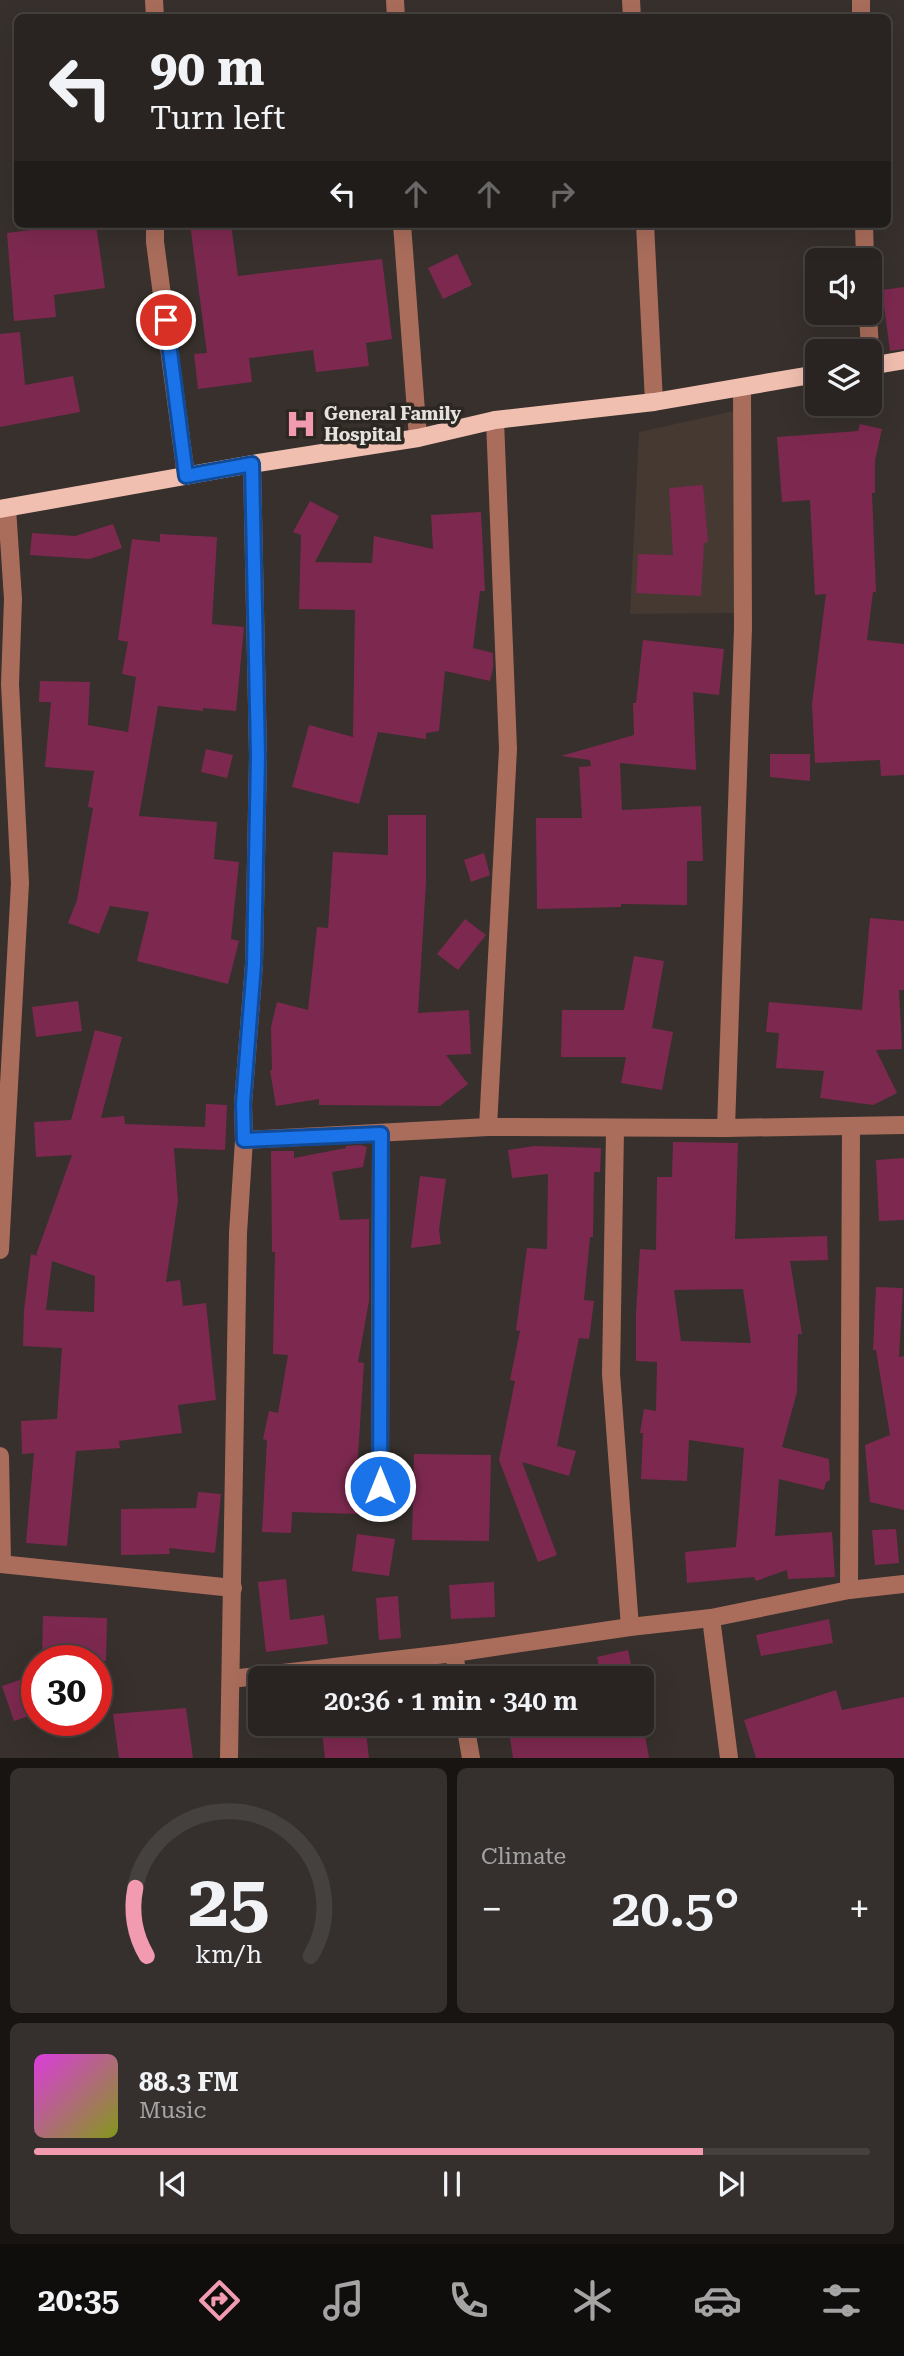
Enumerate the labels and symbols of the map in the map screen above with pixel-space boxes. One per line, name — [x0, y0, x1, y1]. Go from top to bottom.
pin — [136, 290, 196, 350]
place label: General Family Hospital — [324, 403, 461, 445]
hospital icon: General Family Hospital — [284, 407, 318, 441]
position arrow — [343, 1449, 417, 1523]
speed limit sign: 30 — [21, 1645, 112, 1736]

